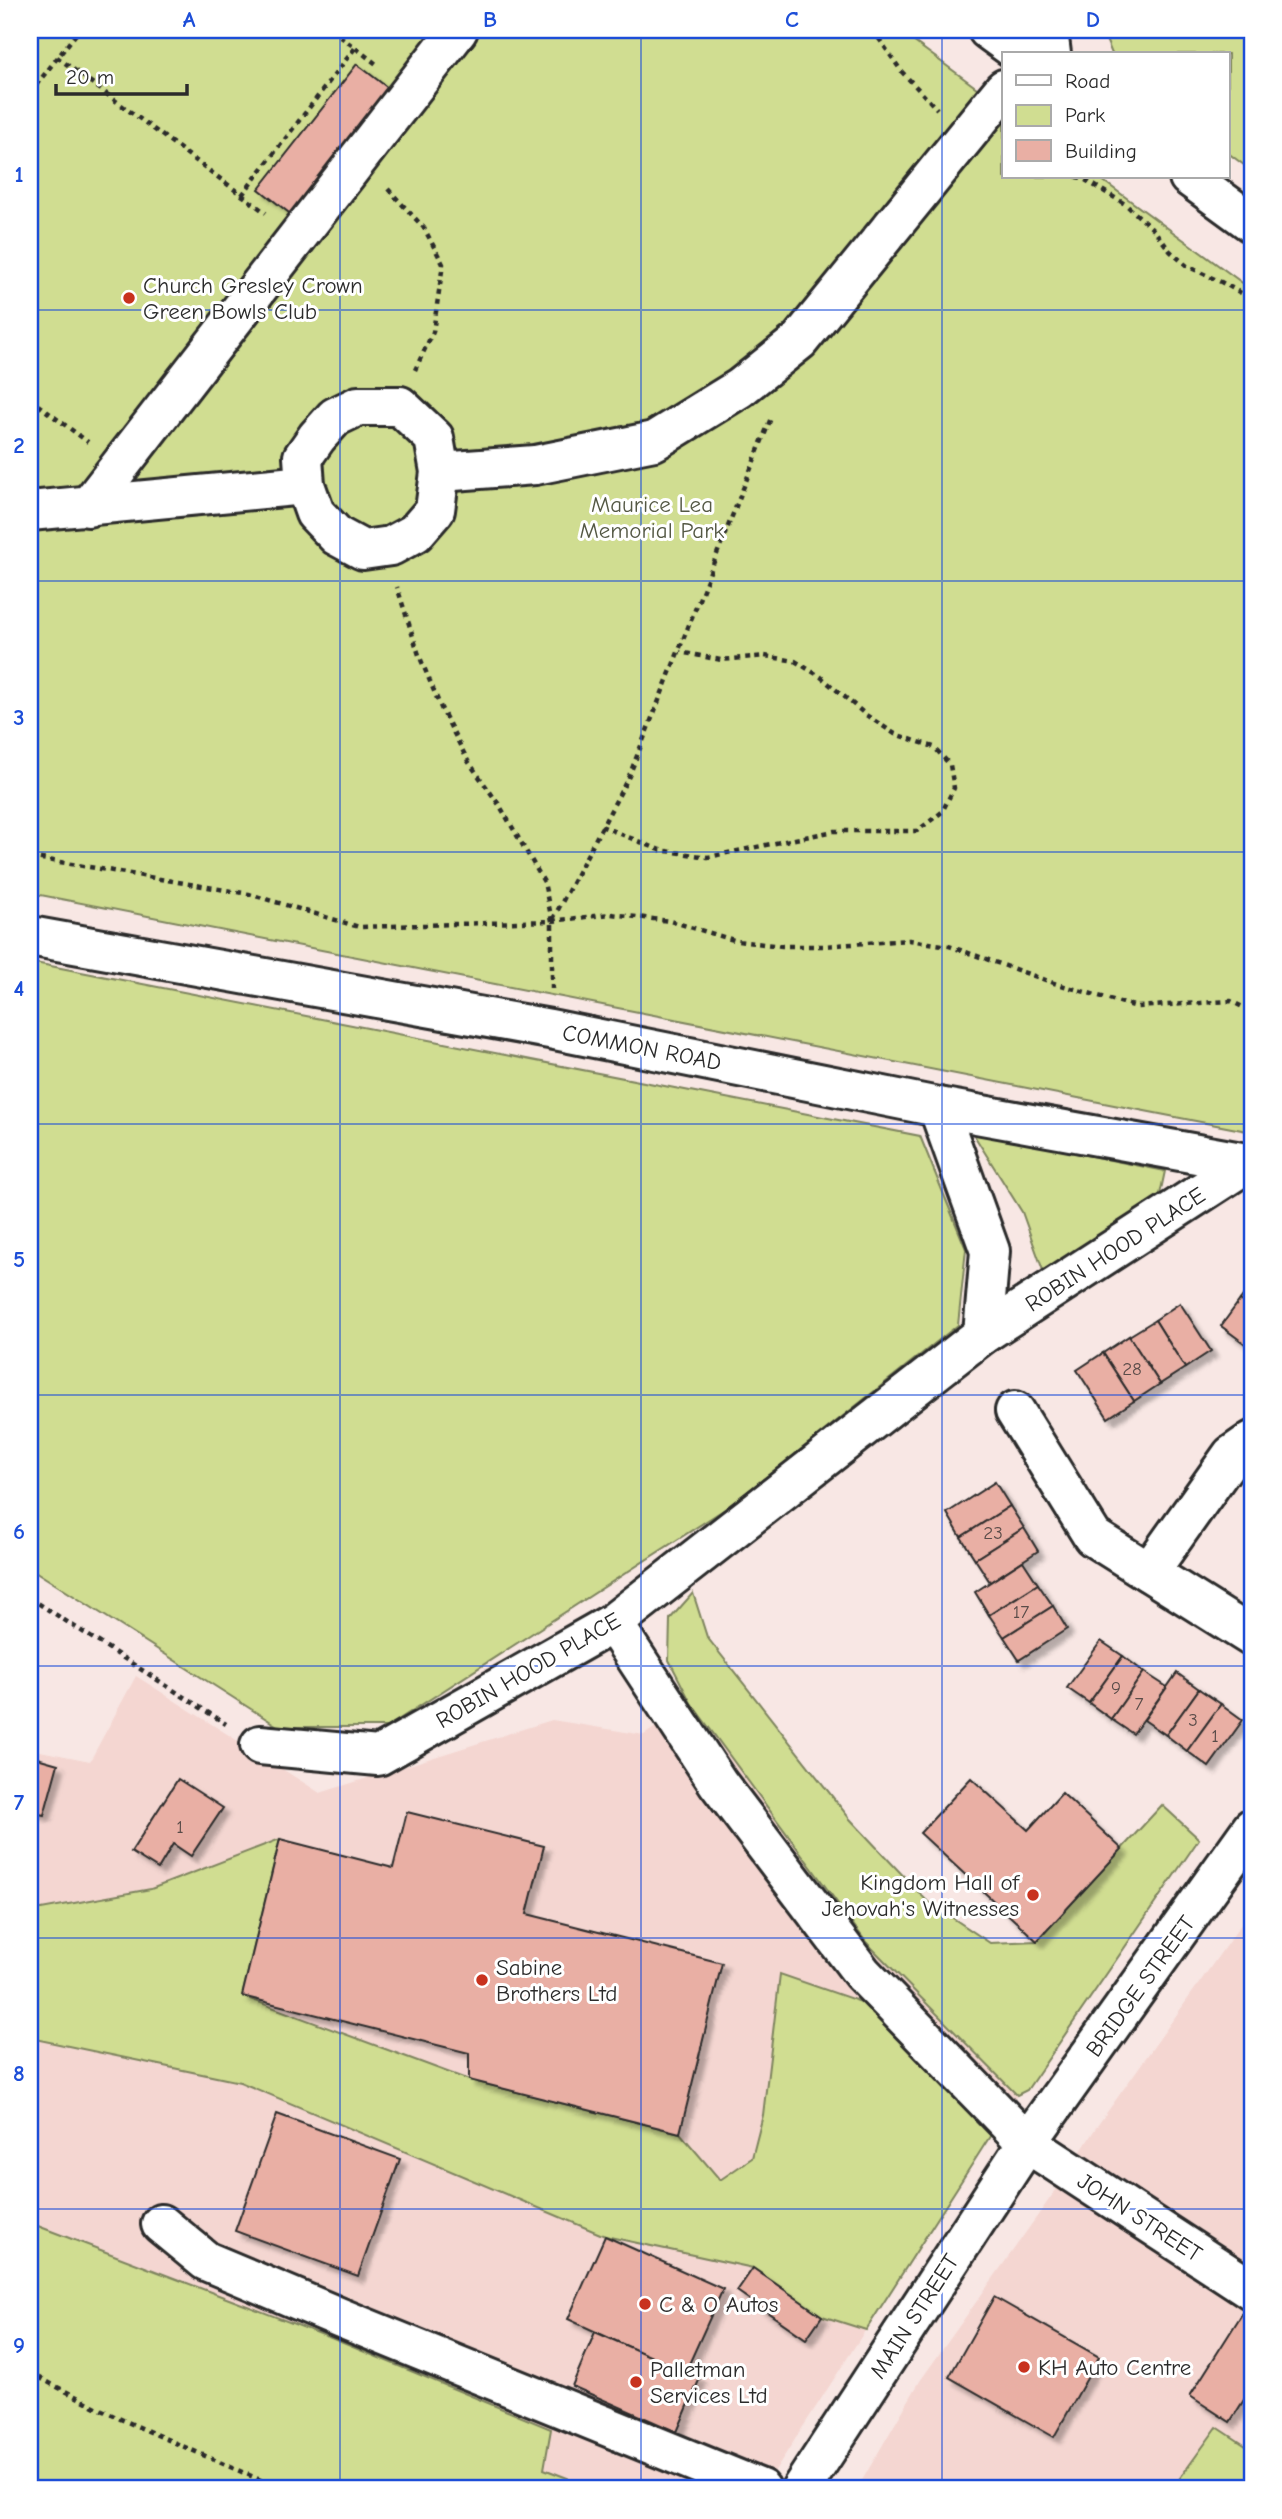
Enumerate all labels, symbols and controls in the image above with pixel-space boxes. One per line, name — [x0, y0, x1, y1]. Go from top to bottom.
text: A — [183, 6, 196, 33]
text: B — [483, 6, 497, 33]
text: C — [785, 6, 799, 33]
text: D — [1086, 6, 1100, 33]
scale bar — [56, 52, 187, 96]
legend — [1002, 52, 1230, 178]
text: 20 m — [66, 65, 114, 89]
text: Road — [1065, 69, 1110, 93]
text: Park — [1065, 103, 1105, 127]
text: Building — [1065, 139, 1137, 163]
text: 1 — [14, 161, 24, 188]
place label: Church Gresley Crown Green Bowls Club — [143, 272, 363, 325]
marker: Church Gresley Crown Green Bowls Club — [121, 290, 137, 306]
text: 2 — [13, 432, 25, 459]
park label: Maurice Lea Memorial Park — [580, 491, 724, 544]
text: 3 — [13, 704, 25, 731]
text: 4 — [14, 975, 25, 1002]
street label: COMMON ROAD — [560, 1019, 724, 1076]
street label: ROBIN HOOD PLACE — [1020, 1181, 1210, 1318]
text: 5 — [13, 1246, 25, 1273]
house number: 28 — [1122, 1358, 1142, 1380]
text: 6 — [13, 1518, 25, 1545]
house number: 23 — [983, 1522, 1003, 1544]
house number: 17 — [1013, 1601, 1029, 1623]
street label: ROBIN HOOD PLACE — [431, 1607, 625, 1734]
house number: 9 — [1111, 1677, 1121, 1699]
house number: 7 — [1135, 1693, 1144, 1715]
house number: 3 — [1188, 1709, 1198, 1731]
house number: 1 — [1211, 1725, 1219, 1747]
text: 7 — [14, 1789, 25, 1816]
house number: 1 — [176, 1816, 184, 1838]
place label: Kingdom Hall of Jehovah's Witnesses — [821, 1869, 1021, 1922]
marker: Kingdom Hall of Jehovah's Witnesses — [1025, 1887, 1041, 1903]
street label: BRIDGE STREET — [1080, 1911, 1201, 2062]
place label: Sabine Brothers Ltd — [496, 1954, 617, 2007]
marker: Sabine Brothers Ltd — [474, 1972, 490, 1988]
text: 8 — [13, 2060, 25, 2087]
street label: JOHN STREET — [1072, 2167, 1207, 2268]
street label: MAIN STREET — [864, 2249, 965, 2383]
place label: C & O Autos — [659, 2291, 778, 2318]
marker: C & O Autos — [637, 2296, 653, 2312]
text: 9 — [13, 2332, 25, 2359]
place label: KH Auto Centre — [1038, 2354, 1191, 2381]
place label: Palletman Services Ltd — [650, 2356, 768, 2409]
marker: KH Auto Centre — [1016, 2359, 1032, 2375]
marker: Palletman Services Ltd — [628, 2374, 644, 2390]

